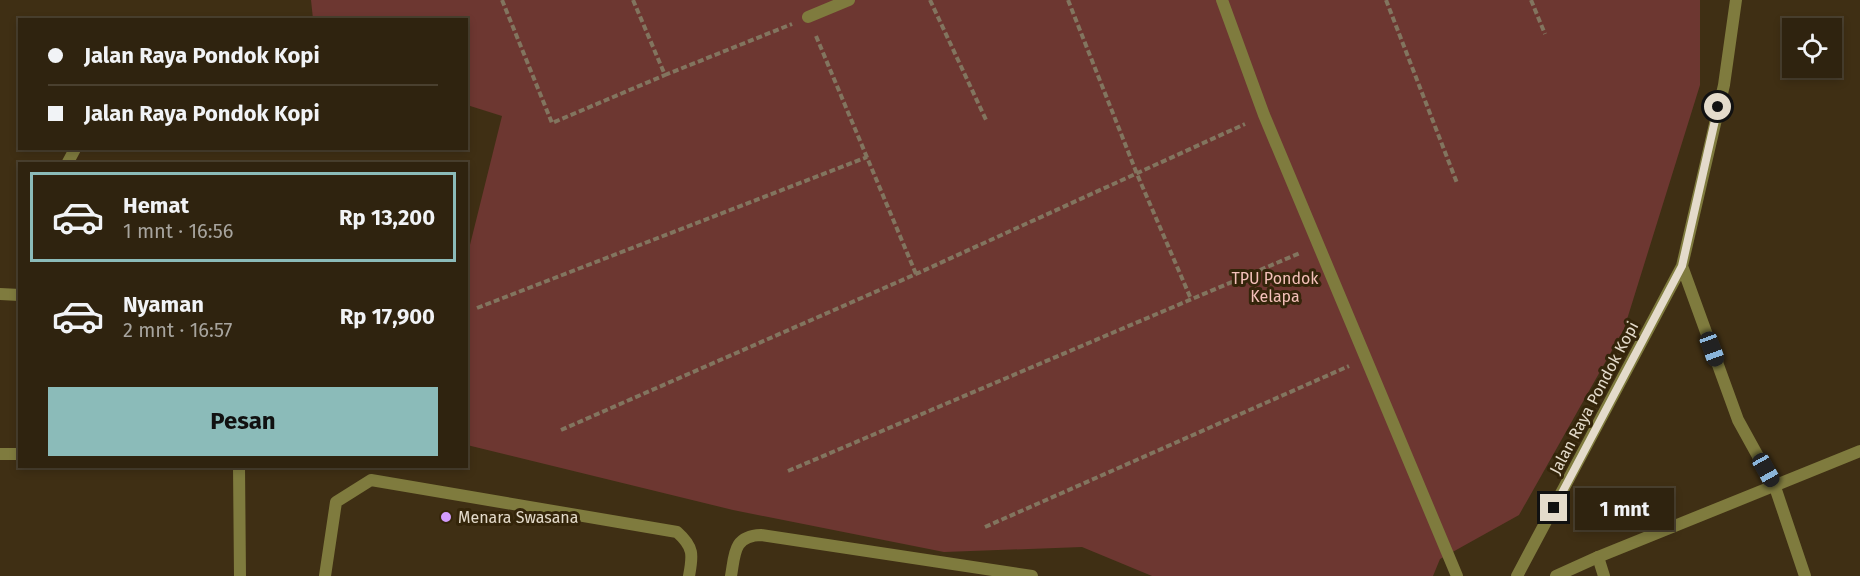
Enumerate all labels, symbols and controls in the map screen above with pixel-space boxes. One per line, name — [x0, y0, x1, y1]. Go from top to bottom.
map controls — [1782, 18, 1842, 78]
button: locate — [1782, 18, 1842, 78]
text: Jalan Raya Pondok Kopi — [84, 42, 320, 69]
route start — [1704, 93, 1731, 120]
text: Jalan Raya Pondok Kopi — [84, 100, 320, 127]
icon: car — [51, 190, 105, 244]
text: Hemat — [123, 192, 189, 219]
text: Rp 13,200 — [339, 204, 435, 231]
text: 1 mnt · 16:56 — [123, 219, 233, 243]
park label: TPU Pondok Kelapa — [1231, 269, 1319, 306]
icon: car — [51, 289, 105, 343]
text: Nyaman — [123, 291, 204, 318]
text: Rp 17,900 — [340, 303, 435, 330]
text: 2 mnt · 16:57 — [123, 318, 232, 342]
street label: Jalan Raya Pondok Kopi — [1546, 318, 1642, 478]
car — [1697, 329, 1727, 369]
button: Pesan — [48, 387, 438, 456]
car — [1749, 450, 1783, 490]
callout: 1 mnt — [1575, 487, 1674, 529]
route end — [1540, 494, 1567, 521]
text: 1 mnt — [1599, 497, 1650, 521]
place label: Menara Swasana — [458, 508, 578, 527]
marker: Menara Swasana — [439, 510, 453, 524]

